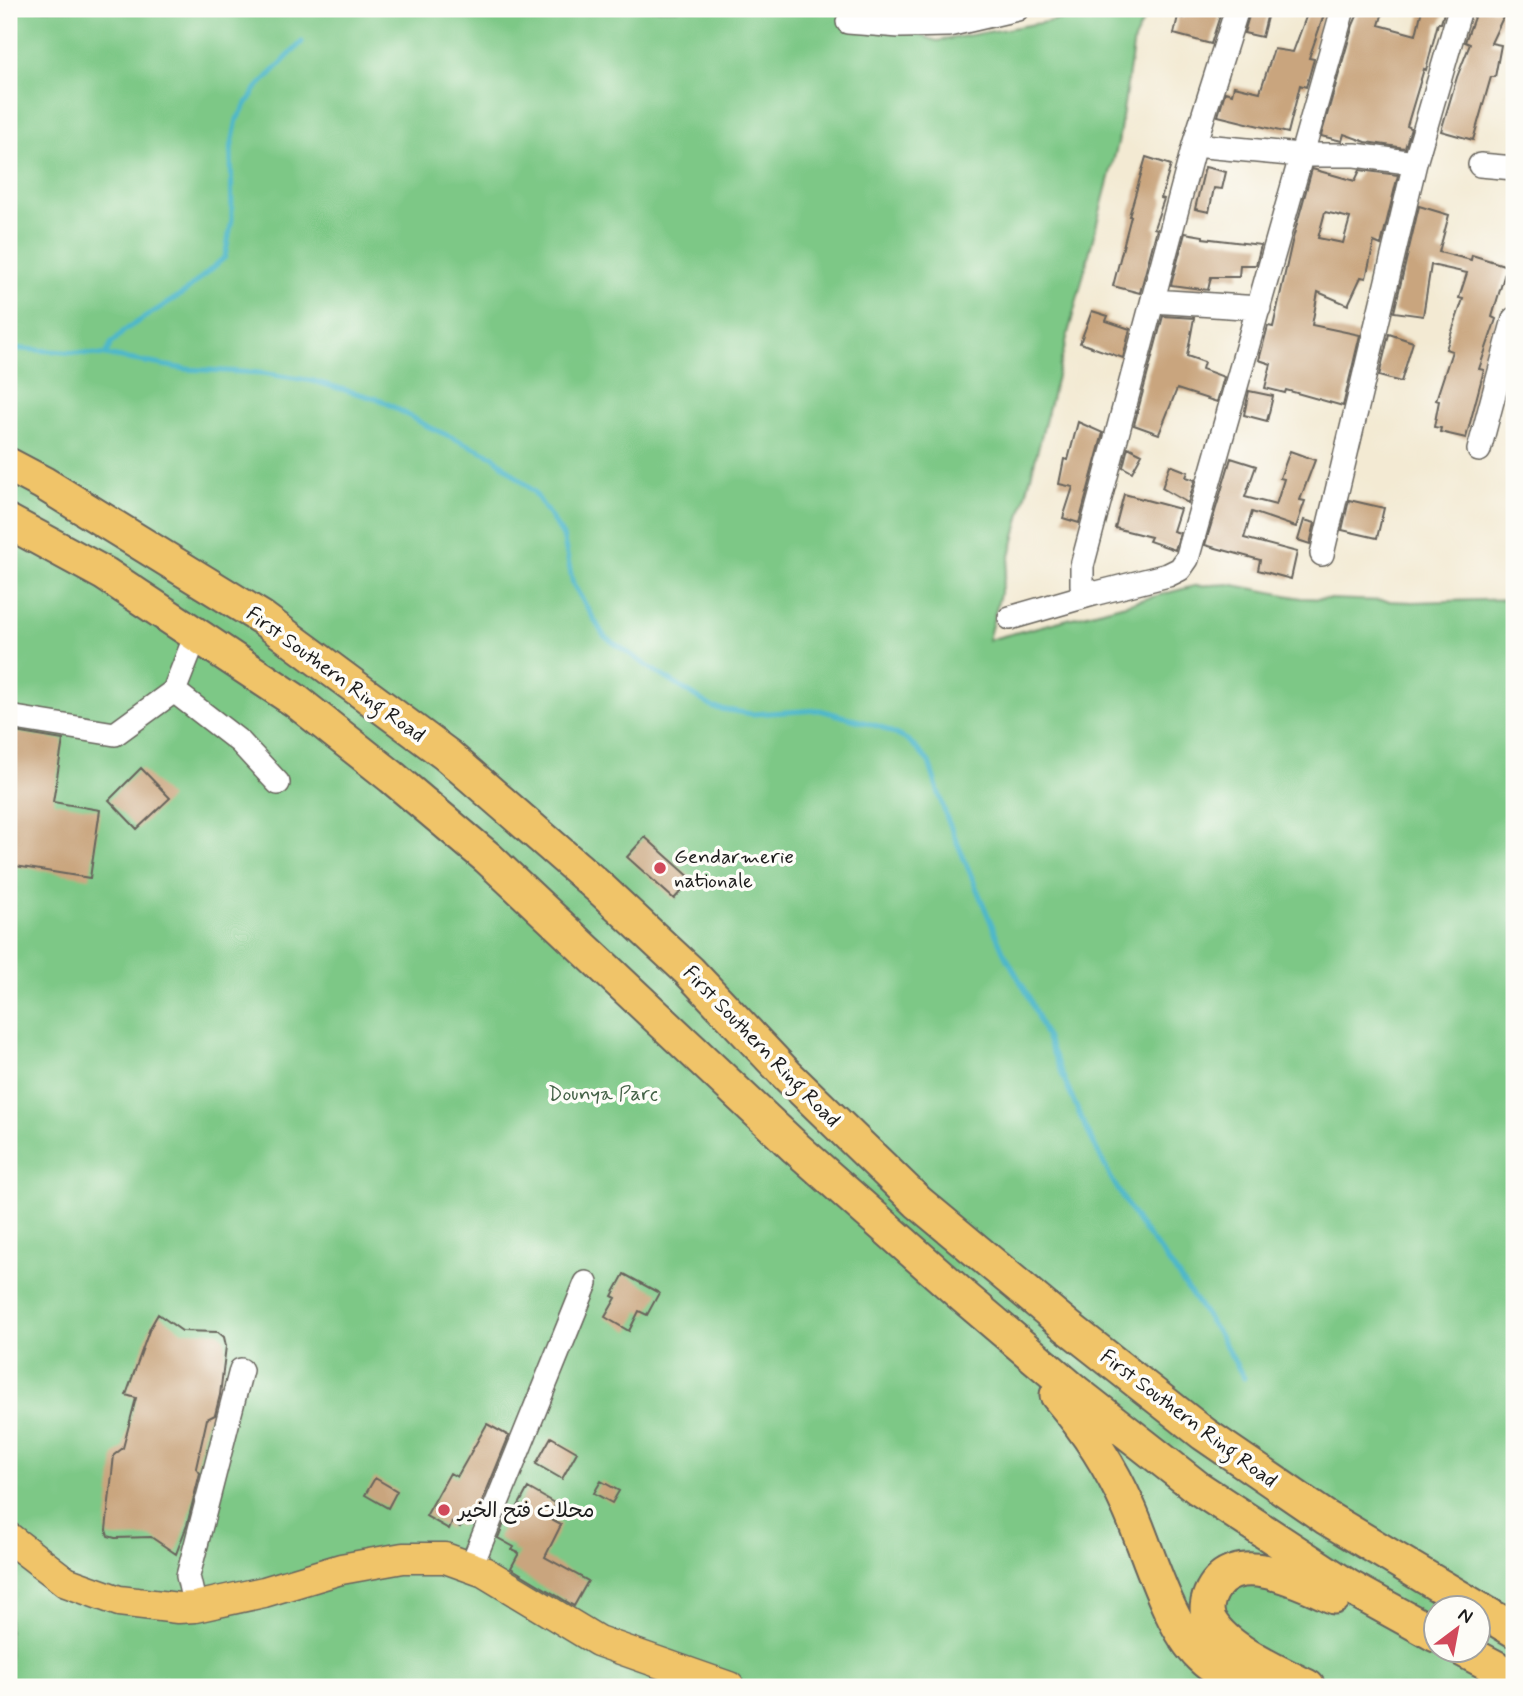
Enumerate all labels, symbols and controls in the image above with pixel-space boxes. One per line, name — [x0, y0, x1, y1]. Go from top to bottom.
street label: First Southern Ring Road — [239, 600, 431, 751]
place label: Gendarmerie nationale — [674, 843, 794, 895]
marker: Gendarmerie nationale — [652, 860, 668, 876]
street label: First Southern Ring Road — [675, 960, 846, 1135]
park label: Dounya Parc — [548, 1080, 658, 1108]
street label: First Southern Ring Road — [1093, 1343, 1283, 1496]
place label: محلات فتح الخير — [456, 1497, 594, 1525]
marker: محلات فتح الخير — [436, 1502, 452, 1518]
north arrow — [1422, 1594, 1492, 1664]
text: N — [1453, 1602, 1477, 1630]

